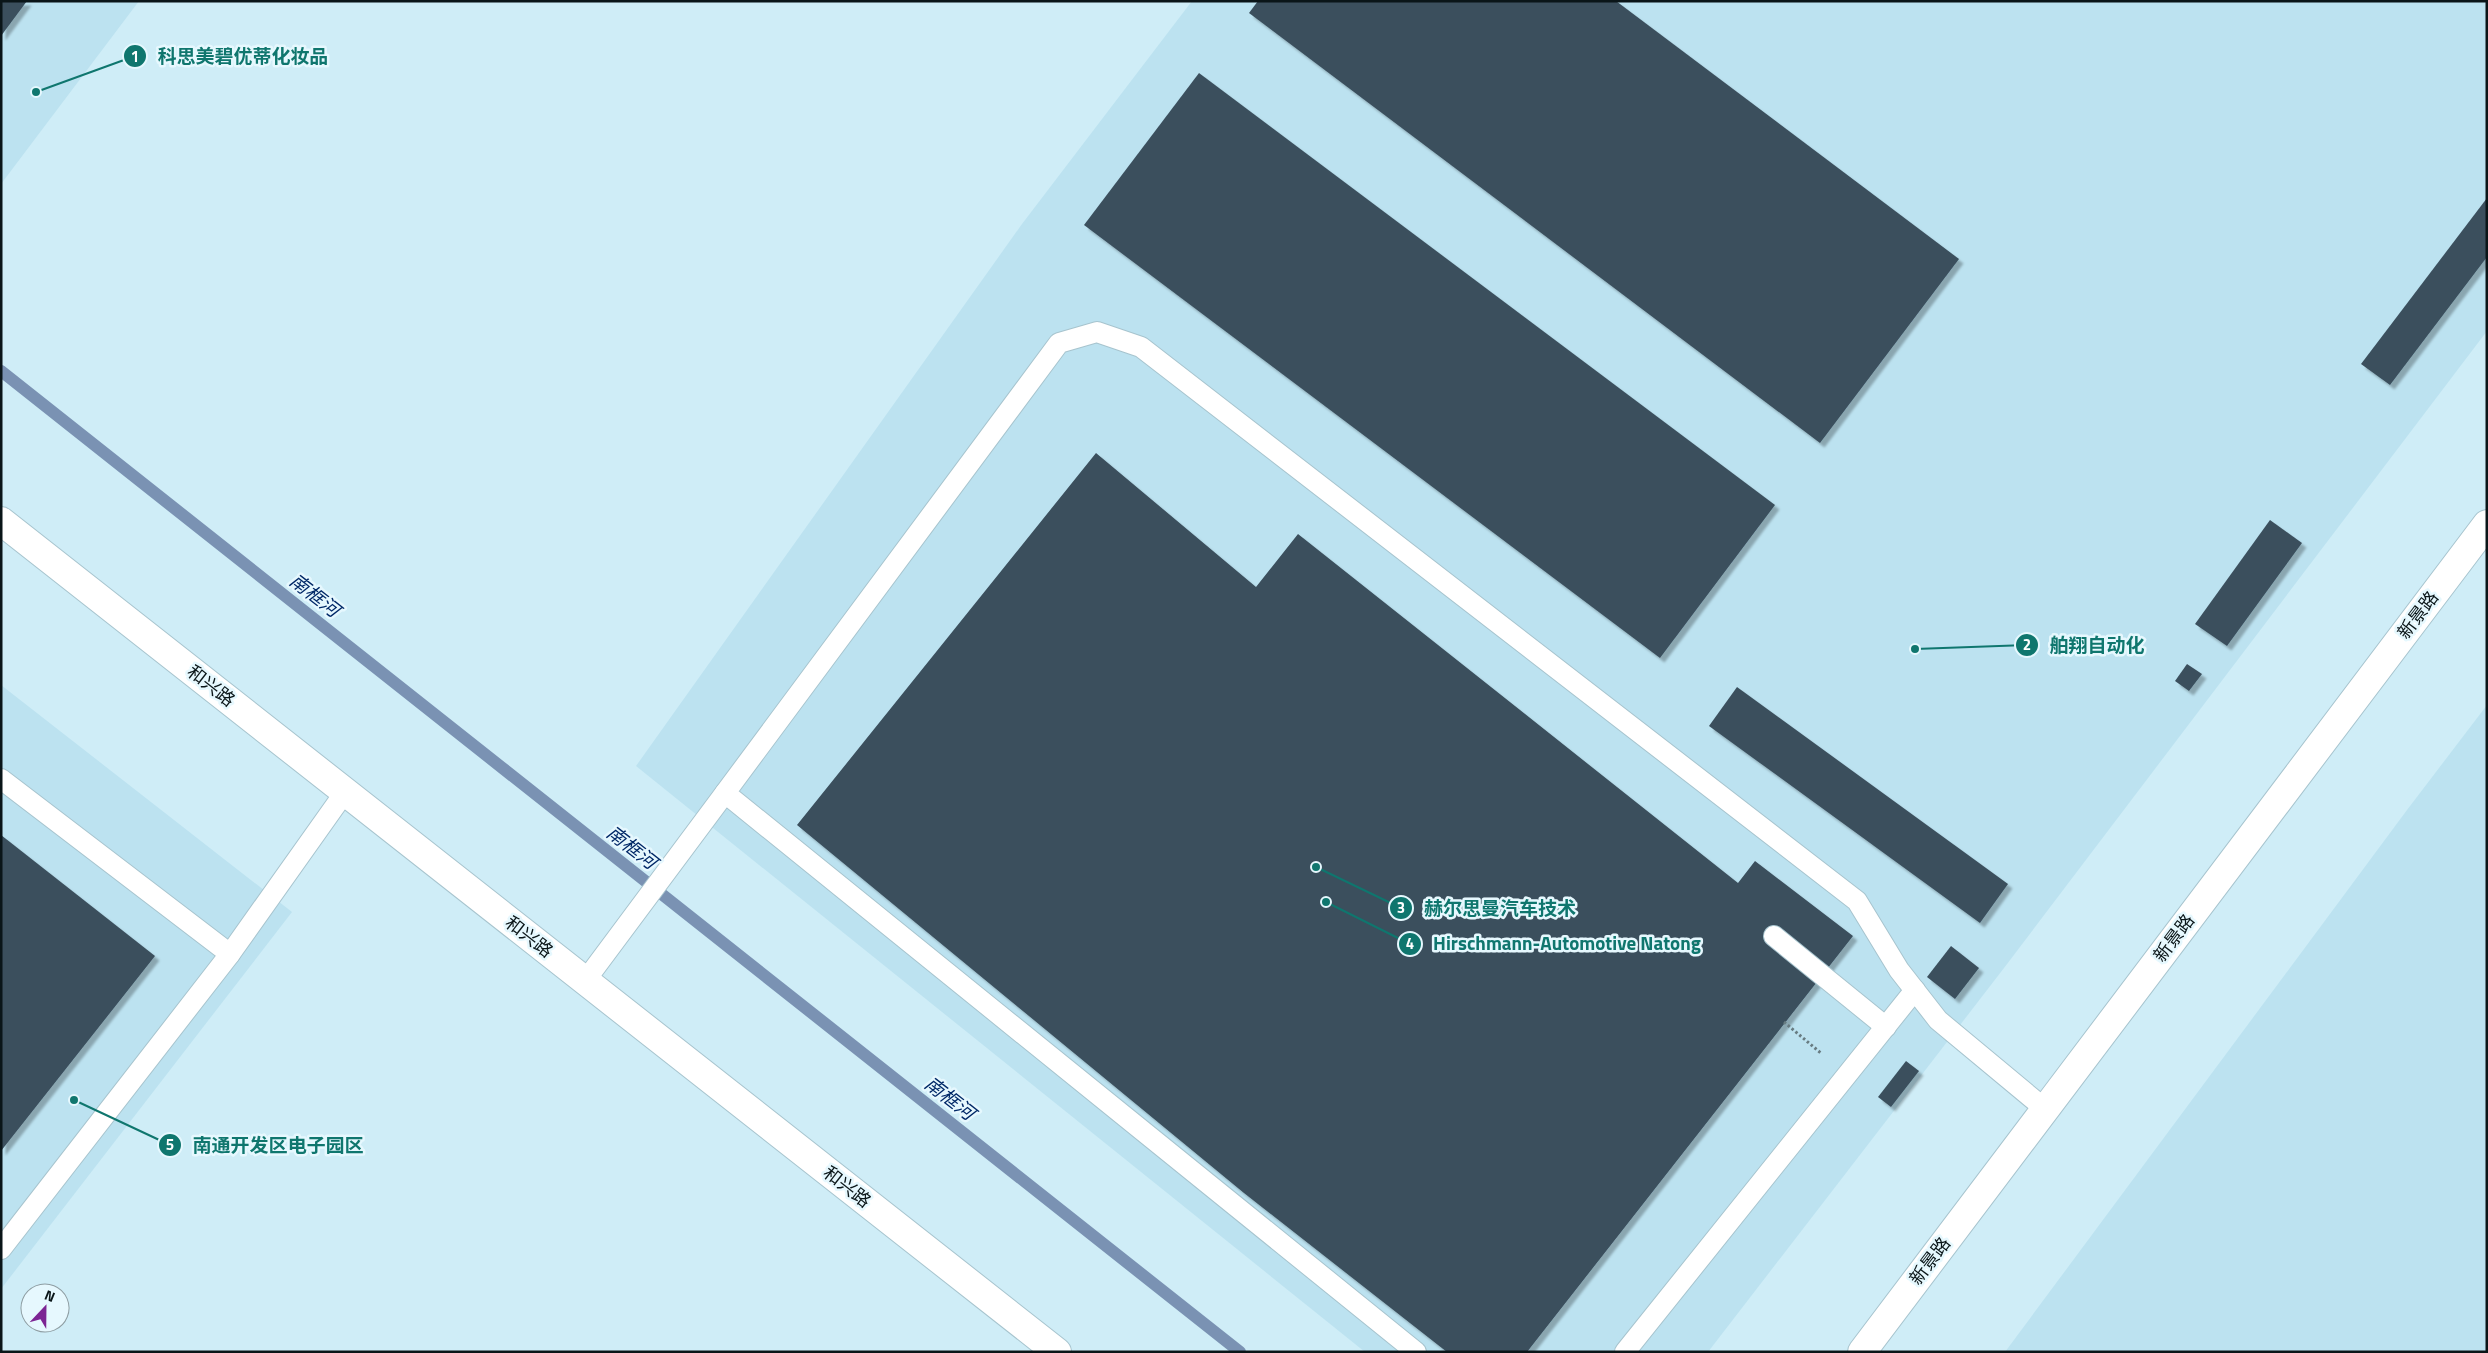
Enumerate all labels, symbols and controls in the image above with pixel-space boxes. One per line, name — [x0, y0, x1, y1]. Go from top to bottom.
callout: 科思美碧优蒂化妆品 — [123, 39, 339, 73]
text: 科思美碧优蒂化妆品 — [157, 41, 329, 70]
text: 1 — [131, 45, 139, 68]
water label: 南框河 — [284, 566, 350, 626]
street label: 新景路 — [2391, 585, 2445, 644]
callout: 舶翔自动化 — [2015, 628, 2155, 662]
text: 舶翔自动化 — [2049, 630, 2145, 659]
text: 2 — [2023, 633, 2031, 656]
street label: 和兴路 — [182, 658, 241, 713]
water label: 南框河 — [601, 818, 667, 878]
callout: 赫尔思曼汽车技术 — [1389, 891, 1586, 925]
text: 赫尔思曼汽车技术 — [1424, 893, 1576, 922]
text: 3 — [1397, 896, 1405, 919]
street label: 新景路 — [2147, 908, 2201, 967]
street label: 和兴路 — [500, 909, 559, 964]
callout: Hirschmann-Automotive Natong — [1398, 927, 1711, 961]
text: Hirschmann-Automotive Natong — [1433, 928, 1701, 957]
text: 4 — [1406, 932, 1414, 955]
water label: 南框河 — [919, 1069, 985, 1129]
callout: 南通开发区电子园区 — [158, 1128, 374, 1162]
text: 南通开发区电子园区 — [192, 1130, 364, 1159]
text: 5 — [166, 1133, 174, 1156]
street label: 和兴路 — [818, 1159, 877, 1214]
street label: 新景路 — [1903, 1231, 1957, 1290]
north arrow — [20, 1283, 70, 1333]
text: N — [42, 1284, 58, 1307]

